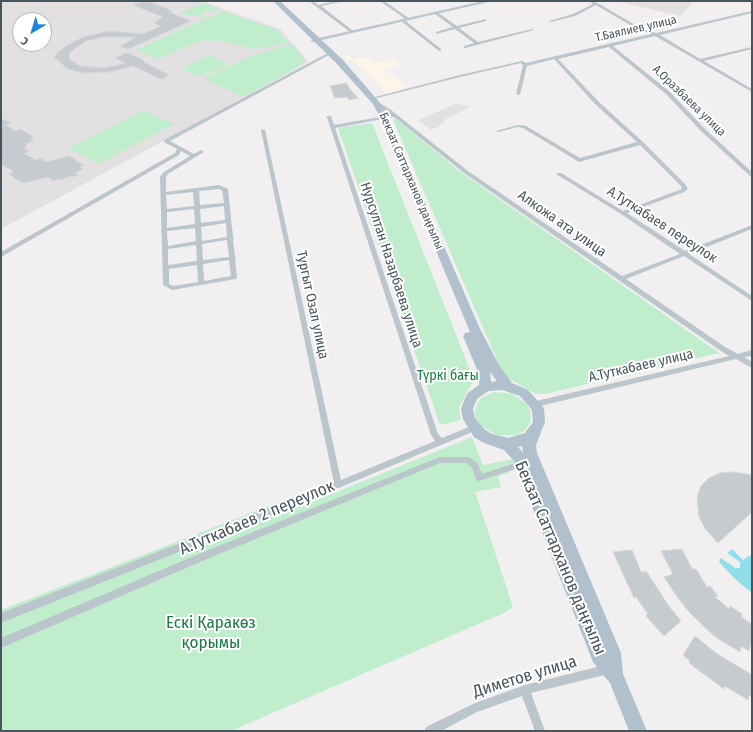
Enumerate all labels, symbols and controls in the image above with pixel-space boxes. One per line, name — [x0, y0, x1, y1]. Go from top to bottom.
north arrow — [12, 12, 52, 52]
street label: Т.Баялиев улица — [594, 13, 678, 45]
text: С — [19, 34, 31, 48]
street label: А.Оразбаева улица — [649, 62, 729, 140]
street label: Бекзат Саттарханов даңғылы — [376, 110, 446, 252]
street label: Нурсултан Назарбаева улица — [356, 180, 426, 350]
street label: А.Туткабаев переулок — [604, 183, 720, 267]
street label: Алкожа ата улица — [515, 187, 609, 261]
street label: Тургыт Озал улица — [292, 249, 332, 361]
street label: А.Туткабаев улица — [587, 346, 695, 386]
park label: Түркі бағы — [417, 368, 479, 384]
street label: Бекзат Саттарханов даңғылы — [510, 458, 610, 658]
street label: А.Туткабаев 2 переулок — [176, 476, 338, 560]
park label: Ескі Қаракөз қорымы — [166, 613, 256, 653]
street label: Диметов улица — [471, 652, 579, 702]

